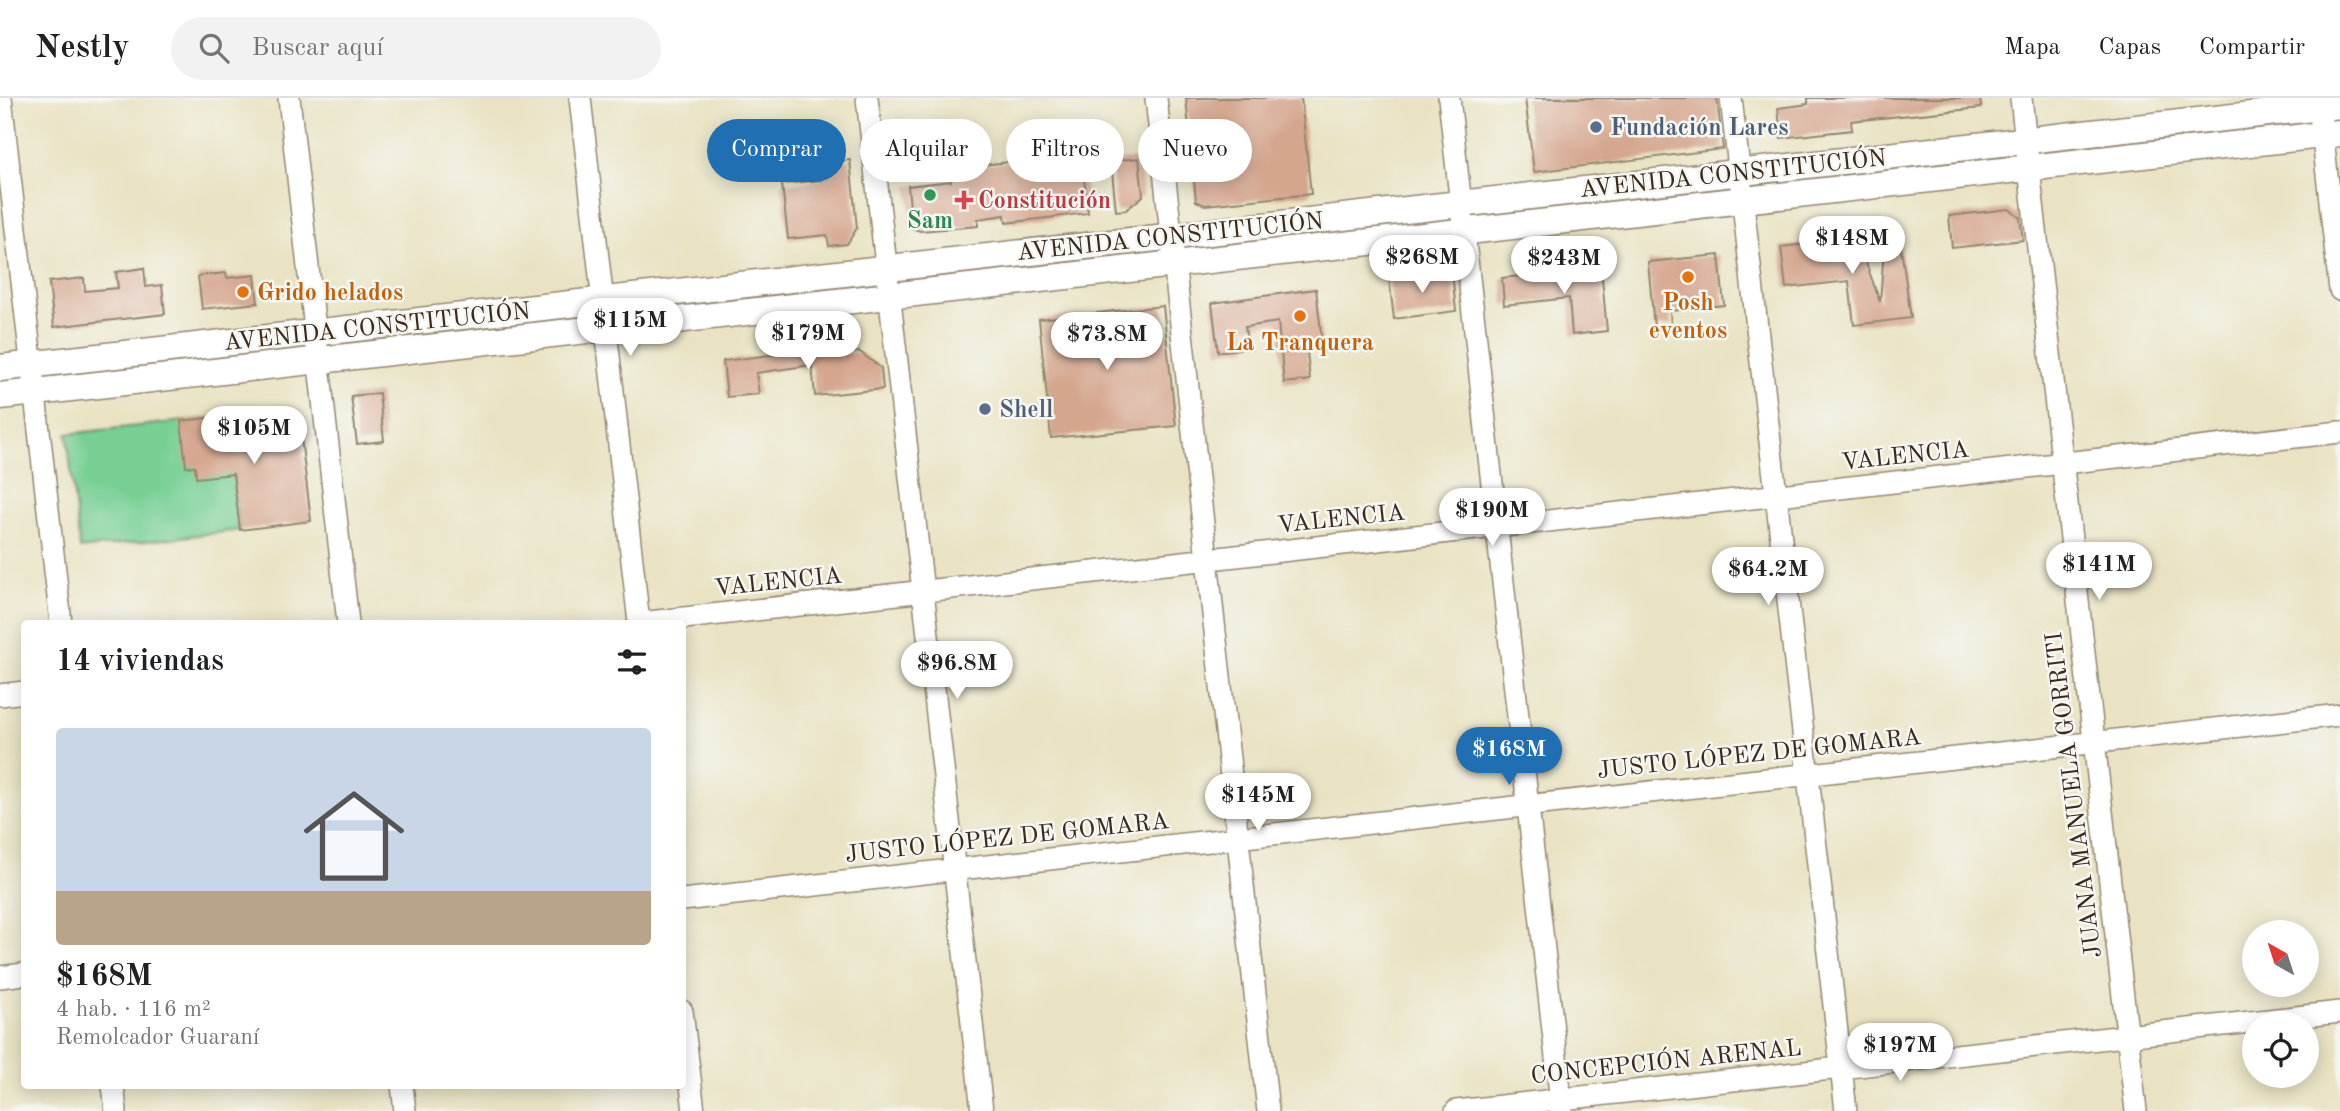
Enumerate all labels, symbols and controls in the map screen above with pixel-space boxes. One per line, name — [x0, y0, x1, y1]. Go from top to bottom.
search box — [171, 17, 661, 80]
icon: search — [195, 29, 233, 67]
text: Nestly — [35, 32, 129, 65]
text: Buscar aquí — [251, 35, 383, 61]
text: Mapa — [2004, 36, 2060, 60]
text: Capas — [2098, 36, 2161, 60]
text: Compartir — [2199, 36, 2305, 60]
place label: Fundación Lares — [1610, 117, 1789, 141]
chip: Comprar — [707, 119, 846, 182]
chip: Alquilar — [860, 119, 992, 182]
chip: Filtros — [1006, 119, 1124, 182]
chip: Nuevo — [1138, 119, 1252, 182]
marker: Fundación Lares — [1588, 119, 1604, 135]
street label: AVENIDA CONSTITUCIÓN — [1578, 142, 1888, 203]
marker: Sam — [922, 187, 938, 203]
place label: Constitución — [978, 190, 1111, 214]
marker: Constitución — [956, 192, 972, 208]
street label: AVENIDA CONSTITUCIÓN — [1015, 205, 1325, 266]
place label: Sam — [907, 210, 953, 234]
pin: $148M — [1803, 216, 1901, 276]
text: $148M — [1815, 227, 1889, 250]
pin: $268M — [1373, 236, 1471, 295]
pin: $243M — [1515, 236, 1613, 296]
text: $268M — [1385, 246, 1459, 269]
text: $243M — [1527, 247, 1601, 270]
marker: Posh eventos — [1680, 269, 1696, 285]
place label: Grido helados — [257, 282, 403, 306]
marker: Grido helados — [235, 284, 251, 300]
place label: Posh eventos — [1649, 292, 1727, 344]
street label: AVENIDA CONSTITUCIÓN — [222, 295, 532, 356]
pin: $115M — [581, 299, 679, 358]
marker: La Tranquera — [1292, 308, 1308, 324]
text: $115M — [593, 309, 667, 332]
pin: $179M — [759, 312, 857, 371]
pin: $73.8M — [1050, 313, 1164, 372]
text: $179M — [771, 322, 845, 345]
text: $73.8M — [1067, 323, 1147, 346]
place label: La Tranquera — [1226, 332, 1374, 356]
place label: Shell — [999, 399, 1053, 423]
marker: Shell — [977, 401, 993, 417]
pin: $105M — [205, 406, 303, 466]
text: $105M — [217, 417, 291, 440]
street label: VALENCIA — [1840, 438, 1970, 476]
pin: $190M — [1443, 489, 1541, 548]
text: $190M — [1455, 499, 1529, 522]
street label: VALENCIA — [1276, 501, 1406, 539]
pin: $141M — [2050, 542, 2148, 602]
pin: $64.2M — [1711, 547, 1825, 607]
text: $141M — [2062, 553, 2136, 576]
text: $64.2M — [1728, 558, 1808, 581]
street label: VALENCIA — [713, 564, 843, 602]
street label: JUANA MANUELA GORRITI — [2043, 630, 2107, 959]
pin: $96.8M — [900, 642, 1014, 701]
icon: filters — [613, 643, 651, 681]
text: 14 viviendas — [56, 647, 224, 677]
text: $96.8M — [917, 652, 997, 675]
street label: JUSTO LÓPEZ DE GOMARA — [1596, 721, 1922, 784]
pin: $168M — [1460, 728, 1558, 787]
text: $168M — [1472, 738, 1546, 761]
icon: home — [291, 773, 417, 899]
pin: $145M — [1209, 774, 1307, 833]
text: $145M — [1221, 784, 1295, 807]
street label: JUSTO LÓPEZ DE GOMARA — [844, 805, 1170, 868]
north arrow — [2242, 920, 2319, 998]
map controls — [2242, 920, 2319, 1088]
text: $168M — [56, 962, 152, 992]
text: 4 hab. · 116 m² — [56, 998, 211, 1021]
button: locate — [2242, 1011, 2319, 1088]
pin: $197M — [1851, 1024, 1949, 1083]
text: Remolcador Guaraní — [56, 1026, 259, 1049]
street label: CONCEPCIÓN ARENAL — [1529, 1032, 1803, 1089]
text: $197M — [1863, 1034, 1937, 1057]

